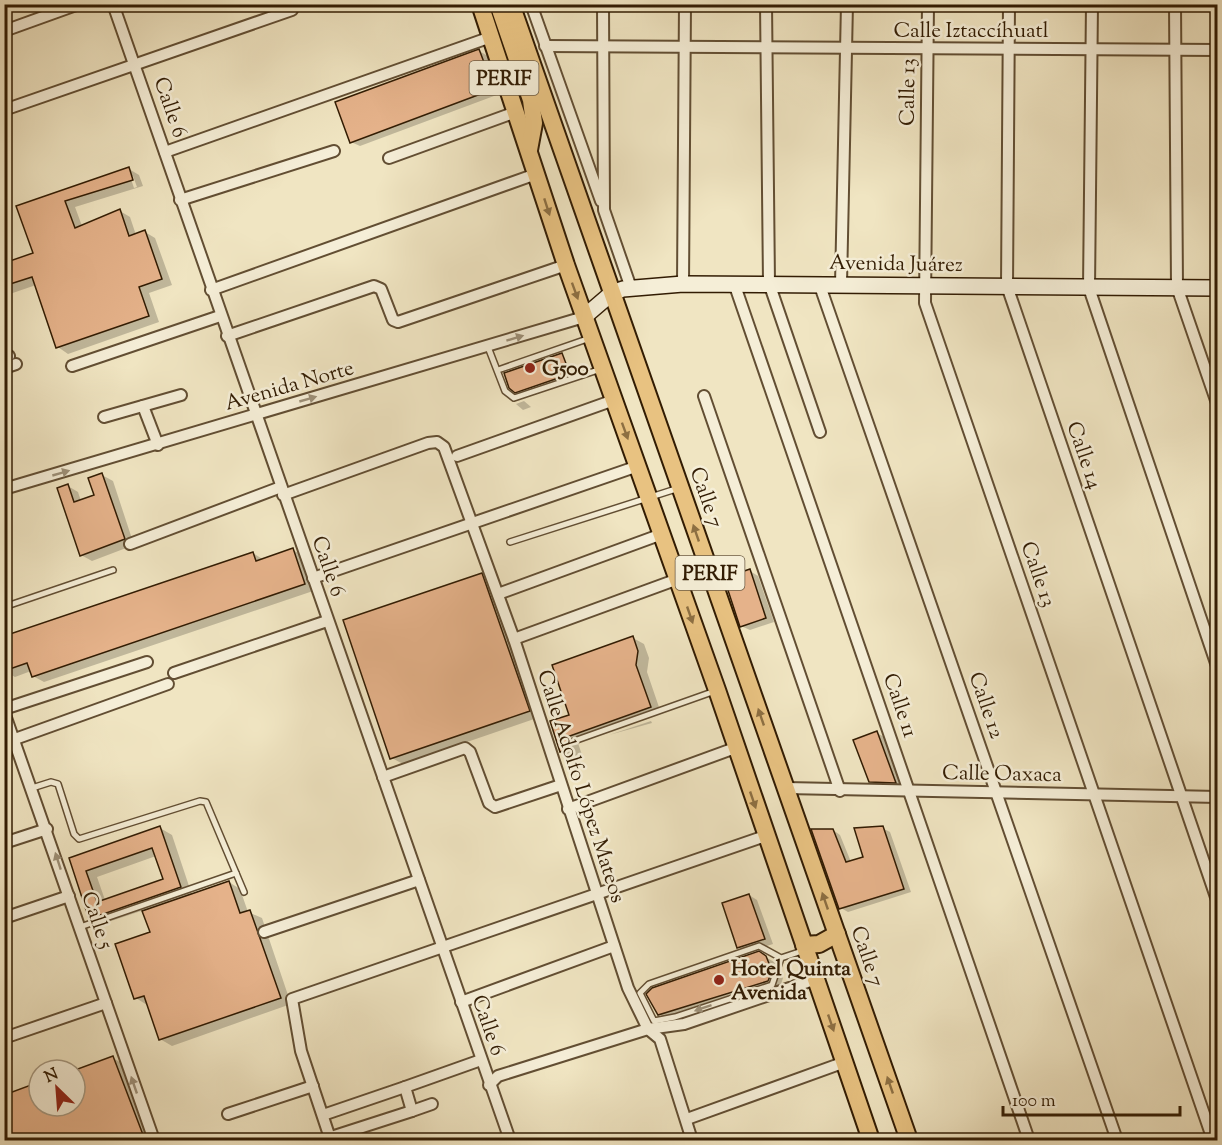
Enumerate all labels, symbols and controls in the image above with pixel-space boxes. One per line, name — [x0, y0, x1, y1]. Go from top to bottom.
street label: Calle Iztaccíhuatl — [893, 17, 1049, 47]
street label: Calle 13 — [893, 58, 925, 126]
road number: PERIF — [470, 61, 538, 95]
street label: Calle 6 — [145, 73, 193, 142]
one-way arrow — [543, 198, 552, 216]
street label: Avenida Juárez — [829, 249, 963, 281]
one-way arrow — [571, 282, 581, 300]
one-way arrow — [506, 333, 524, 342]
street label: Avenida Norte — [221, 354, 358, 420]
place label: G500 — [542, 355, 589, 385]
marker: G500 — [523, 361, 537, 375]
one-way arrow — [299, 394, 317, 403]
street label: Calle 14 — [1058, 418, 1109, 494]
one-way arrow — [621, 422, 631, 440]
street label: Calle 7 — [681, 463, 730, 533]
one-way arrow — [52, 467, 70, 477]
one-way arrow — [691, 524, 701, 542]
street label: Calle 6 — [303, 532, 351, 601]
street label: Calle 13 — [1012, 538, 1062, 612]
road number: PERIF — [676, 556, 744, 590]
one-way arrow — [686, 606, 696, 624]
street label: Calle Adolfo López Mateos — [528, 666, 632, 907]
street label: Calle 12 — [960, 668, 1011, 743]
street label: Calle 11 — [874, 669, 924, 742]
one-way arrow — [755, 708, 765, 726]
street label: Calle Oaxaca — [942, 759, 1062, 791]
one-way arrow — [748, 791, 758, 809]
one-way arrow — [52, 852, 62, 870]
street label: Calle 5 — [72, 888, 120, 954]
one-way arrow — [820, 892, 830, 910]
street label: Calle 7 — [842, 922, 891, 992]
place label: Hotel Quinta Avenida — [731, 955, 851, 1009]
marker: Hotel Quinta Avenida — [712, 973, 726, 987]
street label: Calle 6 — [463, 991, 511, 1060]
one-way arrow — [694, 1003, 712, 1013]
one-way arrow — [827, 1014, 837, 1032]
north arrow — [27, 1058, 87, 1118]
text: N — [41, 1063, 63, 1090]
one-way arrow — [129, 1076, 139, 1094]
one-way arrow — [884, 1076, 894, 1094]
scale bar — [1003, 1079, 1180, 1117]
text: 100 m — [1012, 1089, 1056, 1115]

